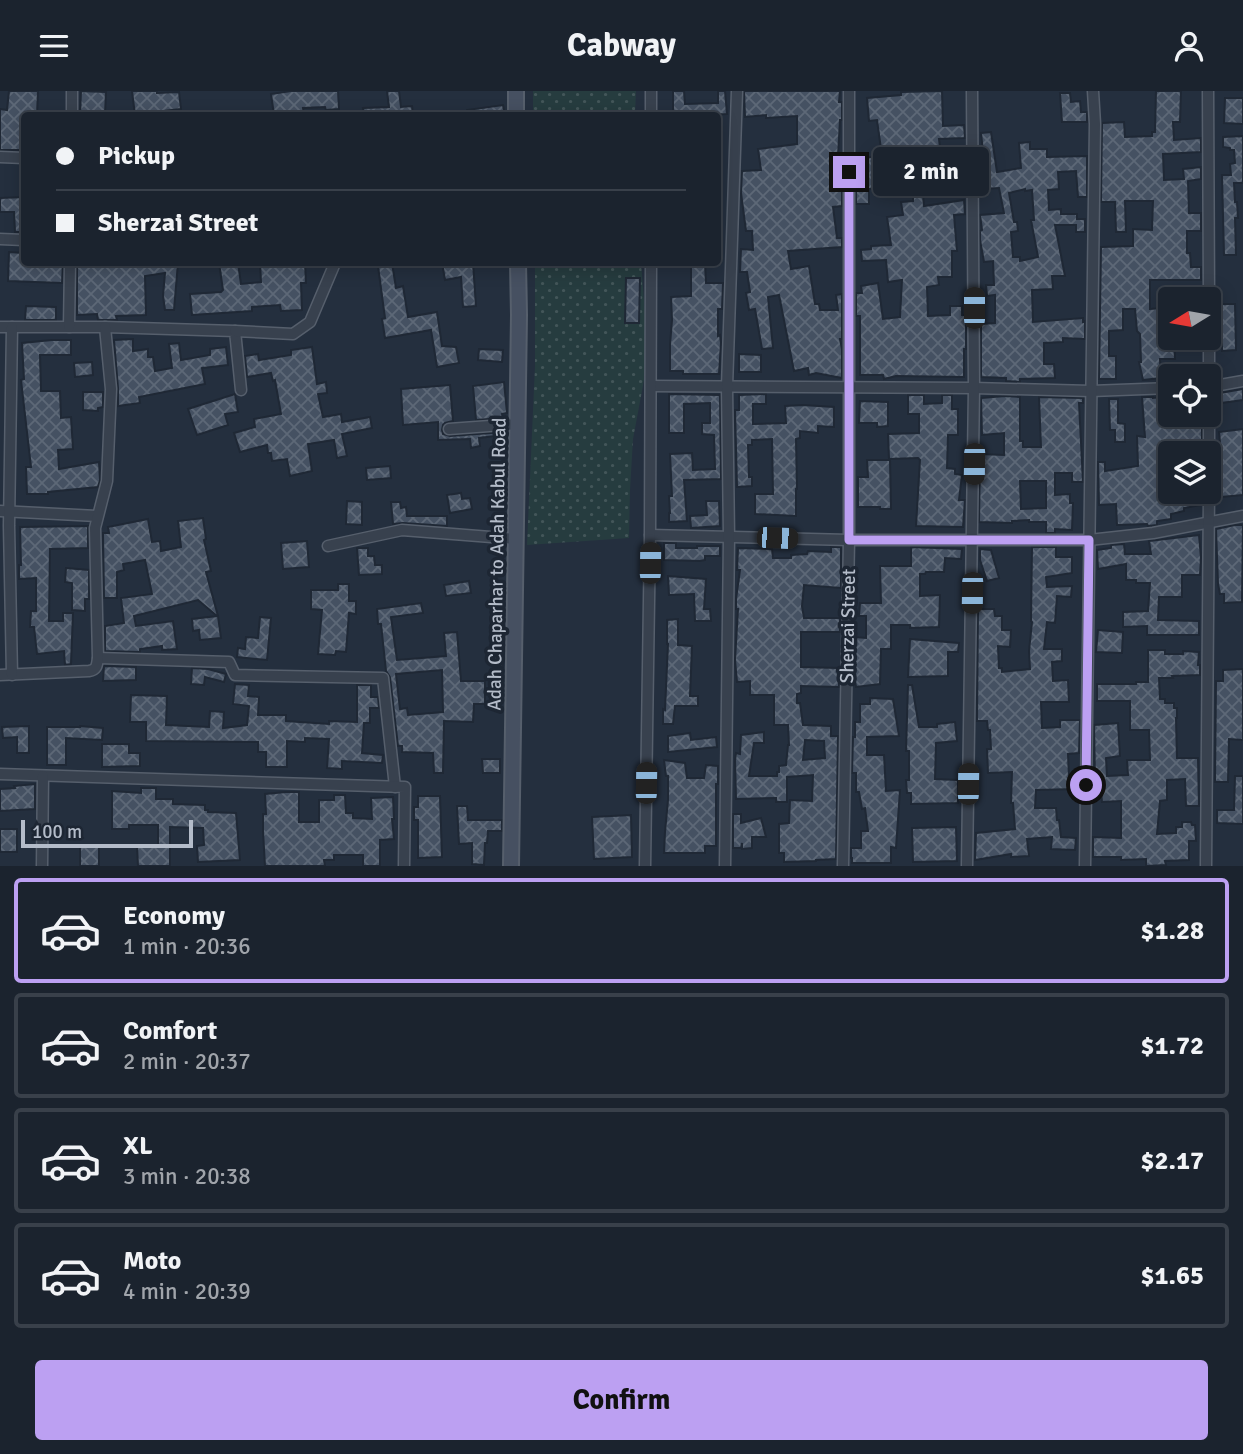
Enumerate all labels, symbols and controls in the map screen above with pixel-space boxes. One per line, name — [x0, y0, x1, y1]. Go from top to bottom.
text: Cabway — [567, 26, 676, 65]
icon: menu — [35, 27, 73, 65]
icon: person — [1170, 27, 1208, 65]
text: Pickup — [98, 140, 175, 172]
callout: 2 min — [874, 147, 989, 197]
route end — [833, 156, 865, 188]
text: 2 min — [903, 157, 959, 186]
text: Sherzai Street — [98, 207, 258, 239]
car — [964, 287, 985, 329]
north arrow — [1158, 287, 1222, 350]
map controls — [1158, 287, 1221, 504]
button: locate — [1158, 364, 1221, 427]
street label: Adah Chaparhar to Adah Kabul Road — [482, 417, 512, 711]
button: layers — [1158, 441, 1221, 504]
car — [964, 443, 985, 485]
car — [756, 527, 799, 549]
car — [640, 542, 661, 584]
street label: Sherzai Street — [835, 568, 861, 683]
car — [962, 572, 983, 614]
car — [636, 762, 657, 804]
car — [958, 763, 979, 805]
route start — [1070, 769, 1102, 801]
scale bar — [21, 817, 192, 849]
text: 100 m — [32, 820, 82, 844]
icon: car — [39, 899, 102, 962]
text: Economy — [123, 900, 225, 932]
text: $1.28 — [1140, 915, 1204, 947]
text: 1 min · 20:36 — [123, 932, 251, 961]
icon: car — [39, 1014, 102, 1077]
text: Comfort — [123, 1015, 217, 1047]
text: $1.72 — [1140, 1030, 1204, 1062]
text: 2 min · 20:37 — [123, 1047, 251, 1076]
icon: car — [39, 1129, 102, 1192]
text: XL — [123, 1130, 153, 1162]
text: $2.17 — [1140, 1145, 1204, 1177]
text: 3 min · 20:38 — [123, 1162, 251, 1191]
icon: car — [39, 1244, 102, 1307]
text: Moto — [123, 1245, 181, 1277]
text: $1.65 — [1140, 1260, 1204, 1292]
text: 4 min · 20:39 — [123, 1277, 251, 1306]
button: Confirm — [35, 1360, 1208, 1440]

